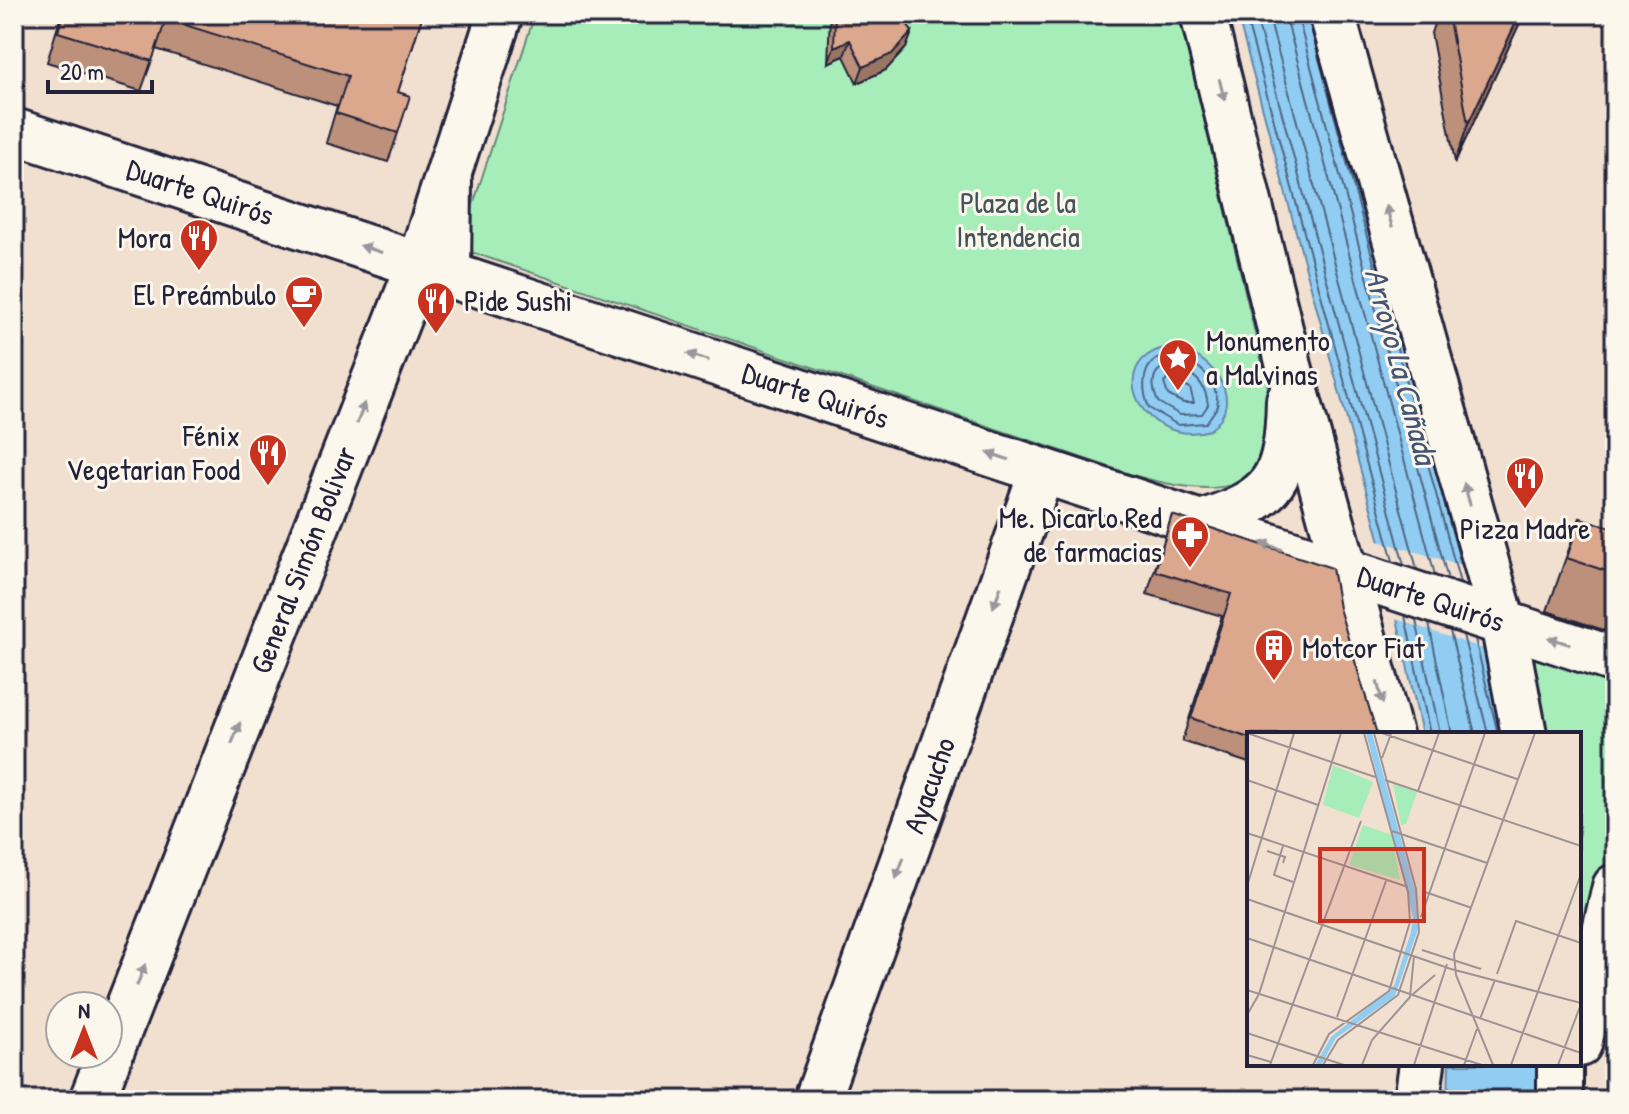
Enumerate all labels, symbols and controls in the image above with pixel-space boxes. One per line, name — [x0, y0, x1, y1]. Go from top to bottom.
scale bar — [48, 44, 152, 94]
text: 20 m — [60, 55, 104, 87]
one-way arrow — [1217, 77, 1229, 102]
street label: Duarte Quirós — [122, 149, 279, 234]
park label: Plaza de la Intendencia — [956, 182, 1080, 256]
one-way arrow — [1382, 204, 1395, 228]
place label: Mora — [118, 217, 171, 257]
restaurant icon: Mora — [178, 217, 220, 272]
one-way arrow — [359, 242, 383, 255]
water label: Arroyo La Cañada — [1355, 263, 1449, 472]
place label: El Preámbulo — [133, 274, 276, 314]
cafe icon: El Preámbulo — [283, 274, 325, 329]
restaurant icon: Pide Sushi — [415, 280, 457, 335]
place label: Pide Sushi — [464, 280, 572, 320]
place label: Monumento a Malvinas — [1206, 320, 1330, 394]
place icon: Monumento a Malvinas — [1157, 337, 1199, 392]
one-way arrow — [685, 350, 709, 363]
street label: Duarte Quirós — [737, 352, 894, 438]
one-way arrow — [355, 401, 368, 425]
place label: Fénix Vegetarian Food — [66, 415, 240, 489]
restaurant icon: Fénix Vegetarian Food — [247, 432, 289, 487]
street label: General Simón Bolivar — [240, 440, 365, 679]
one-way arrow — [985, 450, 1009, 462]
restaurant icon: Pizza Madre — [1504, 455, 1546, 510]
one-way arrow — [1460, 481, 1472, 506]
place label: Me. Dicarlo Red de farmacias — [999, 497, 1162, 571]
place label: Pizza Madre — [1460, 508, 1590, 548]
pharmacy icon: Me. Dicarlo Red de farmacias — [1169, 514, 1211, 569]
one-way arrow — [1259, 539, 1283, 552]
street label: Duarte Quirós — [1352, 555, 1510, 641]
one-way arrow — [990, 585, 1003, 609]
building icon: Motcor Fiat — [1253, 627, 1295, 682]
place label: Motcor Fiat — [1302, 627, 1425, 667]
one-way arrow — [1547, 635, 1571, 647]
one-way arrow — [1374, 681, 1387, 706]
one-way arrow — [230, 721, 243, 745]
street label: Ayacucho — [893, 732, 964, 839]
inset map — [1247, 732, 1581, 1066]
one-way arrow — [893, 857, 906, 881]
one-way arrow — [135, 963, 148, 987]
north arrow — [44, 990, 124, 1070]
text: N — [78, 995, 90, 1025]

